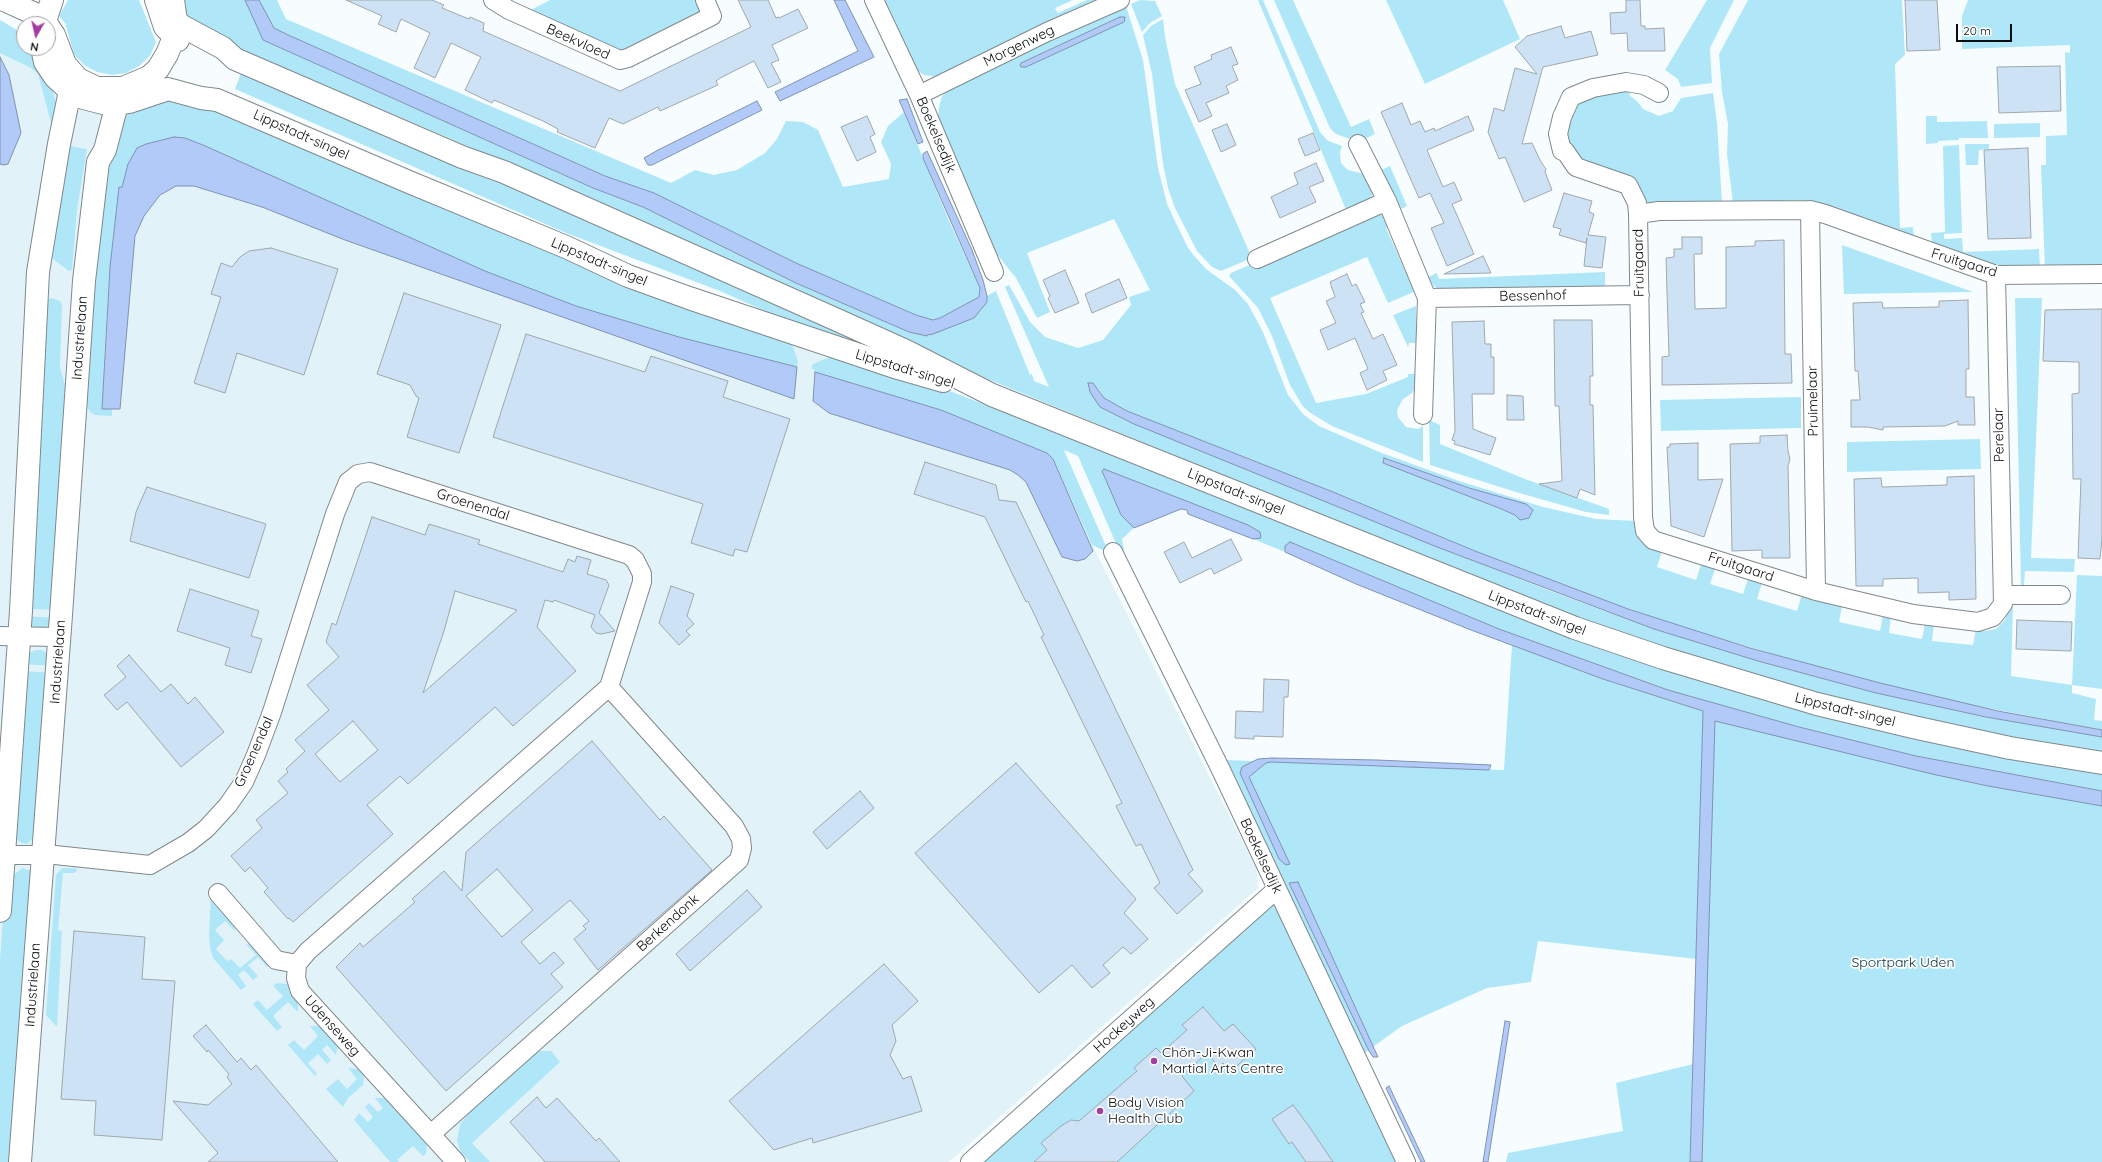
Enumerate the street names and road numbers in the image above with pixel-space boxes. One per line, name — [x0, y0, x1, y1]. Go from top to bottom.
street label: Beekvloed — [544, 21, 612, 63]
street label: Morgenweg — [981, 22, 1057, 70]
street label: Boekelsedijk — [912, 94, 960, 176]
street label: Lippstadt-singel — [250, 106, 352, 164]
street label: Fruitgaard — [1630, 229, 1648, 297]
street label: Lippstadt-singel — [548, 234, 650, 290]
street label: Fruitgaard — [1929, 245, 1999, 281]
street label: Bessenhof — [1499, 287, 1567, 305]
street label: Industrielaan — [69, 295, 91, 381]
street label: Lippstadt-singel — [853, 346, 957, 392]
street label: Pruimelaar — [1804, 365, 1822, 437]
street label: Perelaar — [1990, 407, 2008, 463]
street label: Lippstadt-singel — [1185, 465, 1287, 519]
street label: Groenendal — [435, 485, 511, 525]
street label: Fruitgaard — [1706, 548, 1776, 586]
street label: Lippstadt-singel — [1486, 587, 1588, 639]
street label: Industrielaan — [47, 619, 69, 705]
street label: Lippstadt-singel — [1793, 689, 1897, 731]
street label: Groenendal — [231, 714, 277, 790]
street label: Boekelsedijk — [1236, 816, 1286, 896]
street label: Berkendonk — [633, 891, 703, 955]
street label: Industrielaan — [22, 942, 44, 1028]
street label: Udenseweg — [300, 992, 364, 1060]
street label: Hockeyweg — [1090, 993, 1158, 1057]

